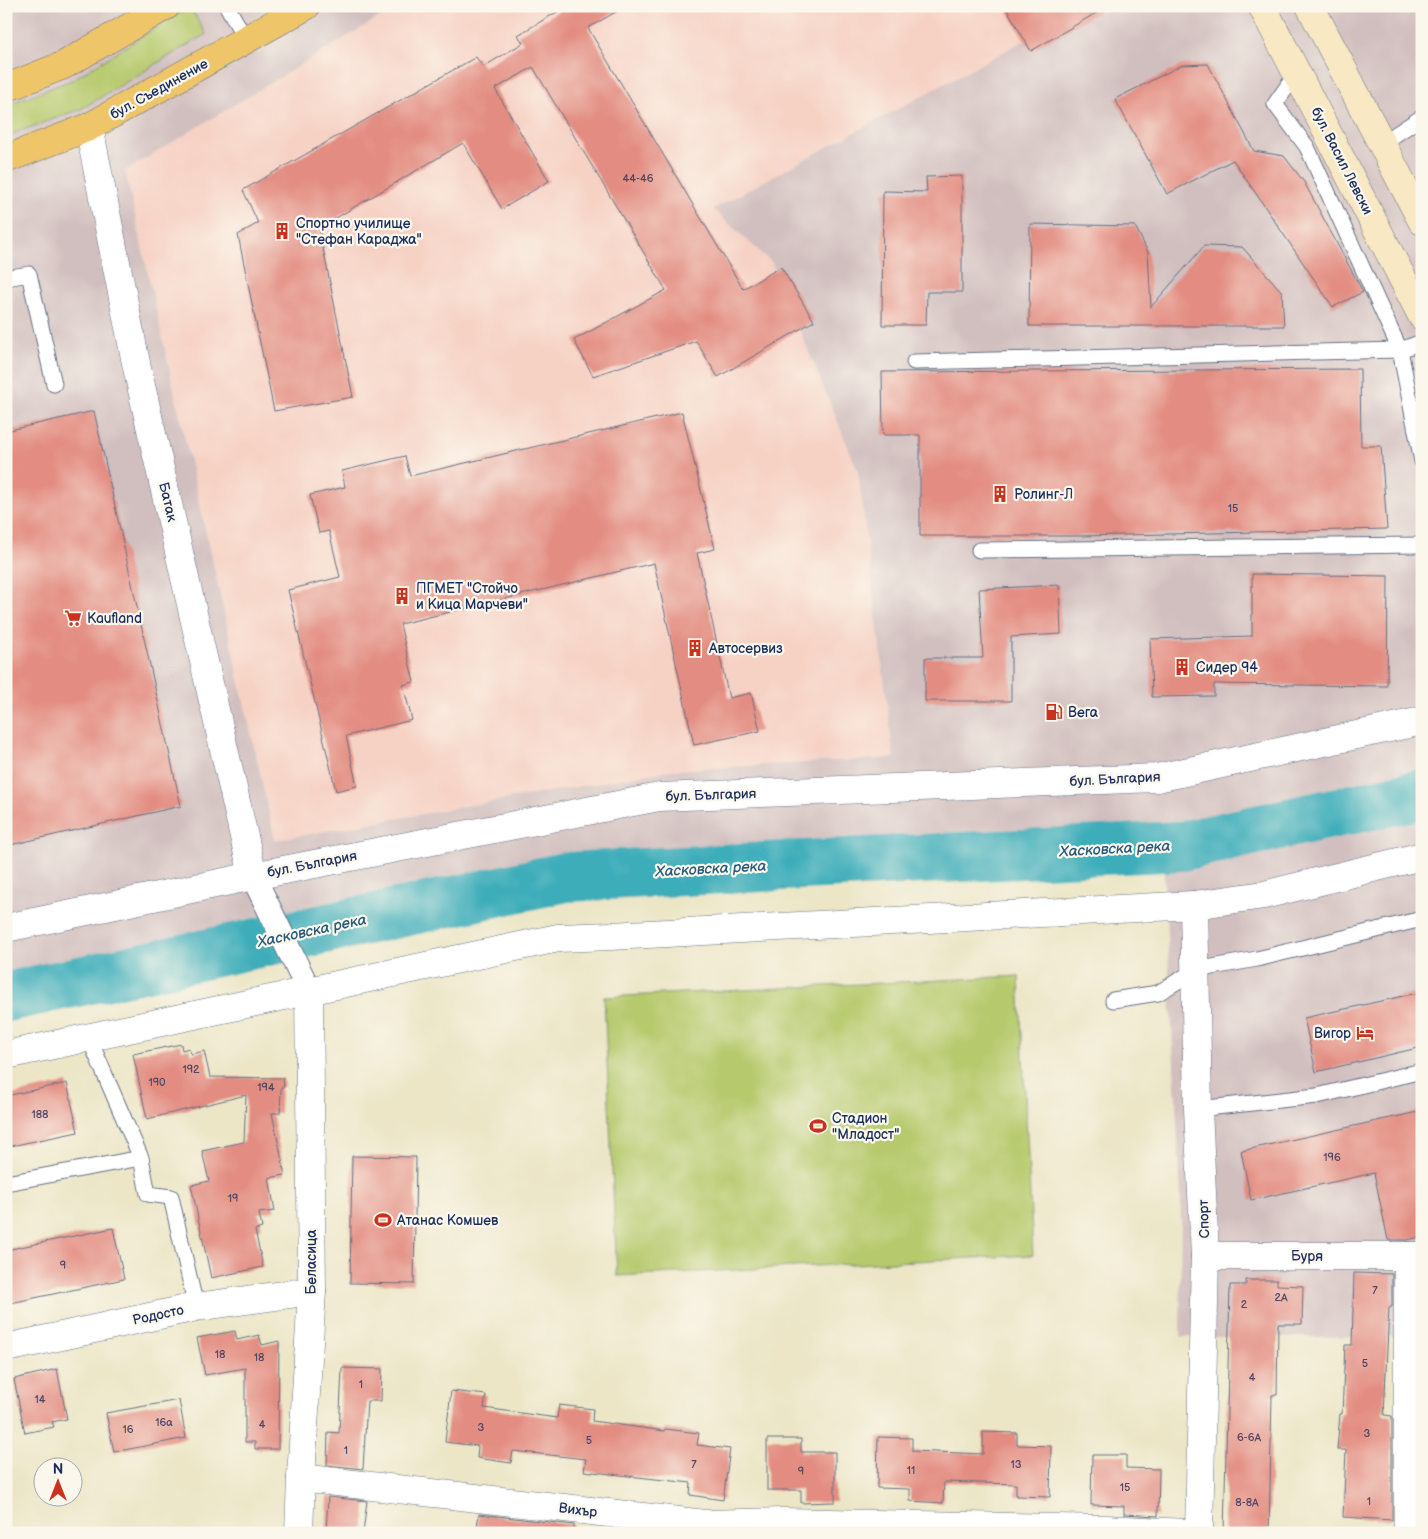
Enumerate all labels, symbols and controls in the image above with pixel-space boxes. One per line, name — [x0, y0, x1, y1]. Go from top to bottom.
street label: бул. Съединение — [107, 55, 211, 123]
street label: бул. Васил Левски — [1308, 104, 1376, 218]
house number: 44-46 — [623, 172, 654, 185]
place label: Спортно училище "Стефан Караджа" — [296, 215, 422, 248]
building icon: Спортно училище "Стефан Караджа" — [272, 221, 292, 241]
street label: Батак — [155, 481, 181, 524]
building icon: Ролинг-Л — [990, 484, 1010, 504]
place label: Ролинг-Л — [1014, 486, 1073, 503]
house number: 15 — [1228, 502, 1238, 515]
place label: ПГМЕТ "Стойчо и Кица Марчеви" — [416, 580, 528, 613]
building icon: ПГМЕТ "Стойчо и Кица Марчеви" — [392, 586, 412, 606]
supermarket icon: Kaufland — [63, 608, 83, 628]
place label: Kaufland — [87, 610, 142, 627]
building icon: Автосервиз — [685, 638, 705, 658]
place label: Автосервиз — [708, 640, 783, 657]
building icon: Сидер 94 — [1172, 657, 1192, 677]
place label: Сидер 94 — [1196, 659, 1258, 676]
fuel station icon: Вега — [1044, 702, 1064, 722]
place label: Вега — [1068, 704, 1099, 721]
street label: бул. България — [1069, 768, 1161, 790]
street label: бул. България — [665, 785, 757, 805]
water label: Хасковска река — [1058, 837, 1171, 861]
street label: бул. България — [266, 847, 359, 881]
water label: Хасковска река — [654, 857, 767, 881]
water label: Хасковска река — [255, 910, 368, 952]
hotel icon: Вигор — [1355, 1023, 1375, 1043]
place label: Вигор — [1314, 1025, 1351, 1042]
house number: 192 — [182, 1063, 200, 1076]
house number: 190 — [148, 1076, 166, 1089]
house number: 194 — [257, 1081, 275, 1094]
house number: 188 — [31, 1108, 49, 1121]
place label: Стадион "Младост" — [832, 1110, 900, 1143]
sports icon: Стадион "Младост" — [808, 1116, 828, 1136]
house number: 196 — [1323, 1151, 1341, 1164]
house number: 19 — [228, 1192, 238, 1205]
street label: Спорт — [1195, 1199, 1213, 1239]
sports icon: Атанас Комшев — [373, 1210, 393, 1230]
place label: Атанас Комшев — [396, 1212, 499, 1229]
street label: Беласица — [303, 1229, 320, 1294]
street label: Буря — [1291, 1248, 1323, 1265]
house number: 9 — [60, 1259, 66, 1272]
house number: 7 — [1372, 1284, 1378, 1297]
house number: 2А — [1274, 1291, 1288, 1304]
house number: 2 — [1241, 1298, 1248, 1311]
street label: Родосто — [131, 1301, 185, 1329]
house number: 18 — [215, 1348, 225, 1361]
house number: 18 — [254, 1351, 264, 1364]
house number: 5 — [1362, 1357, 1368, 1370]
house number: 4 — [1249, 1371, 1256, 1384]
house number: 1 — [359, 1378, 363, 1391]
house number: 14 — [35, 1393, 46, 1406]
house number: 16а — [155, 1416, 173, 1429]
house number: 4 — [259, 1418, 266, 1431]
house number: 3 — [478, 1421, 485, 1434]
house number: 16 — [123, 1423, 134, 1436]
house number: 3 — [1364, 1427, 1371, 1440]
house number: 6-6А — [1237, 1431, 1261, 1444]
house number: 5 — [586, 1434, 592, 1447]
house number: 1 — [344, 1444, 348, 1457]
north arrow — [32, 1456, 82, 1506]
house number: 7 — [691, 1458, 697, 1471]
house number: 13 — [1010, 1458, 1022, 1471]
text: N — [53, 1461, 63, 1478]
house number: 11 — [907, 1464, 915, 1477]
house number: 9 — [798, 1465, 804, 1478]
house number: 15 — [1120, 1481, 1130, 1494]
house number: 1 — [1367, 1495, 1371, 1508]
house number: 8-8А — [1235, 1496, 1259, 1509]
street label: Вихър — [558, 1499, 598, 1521]

